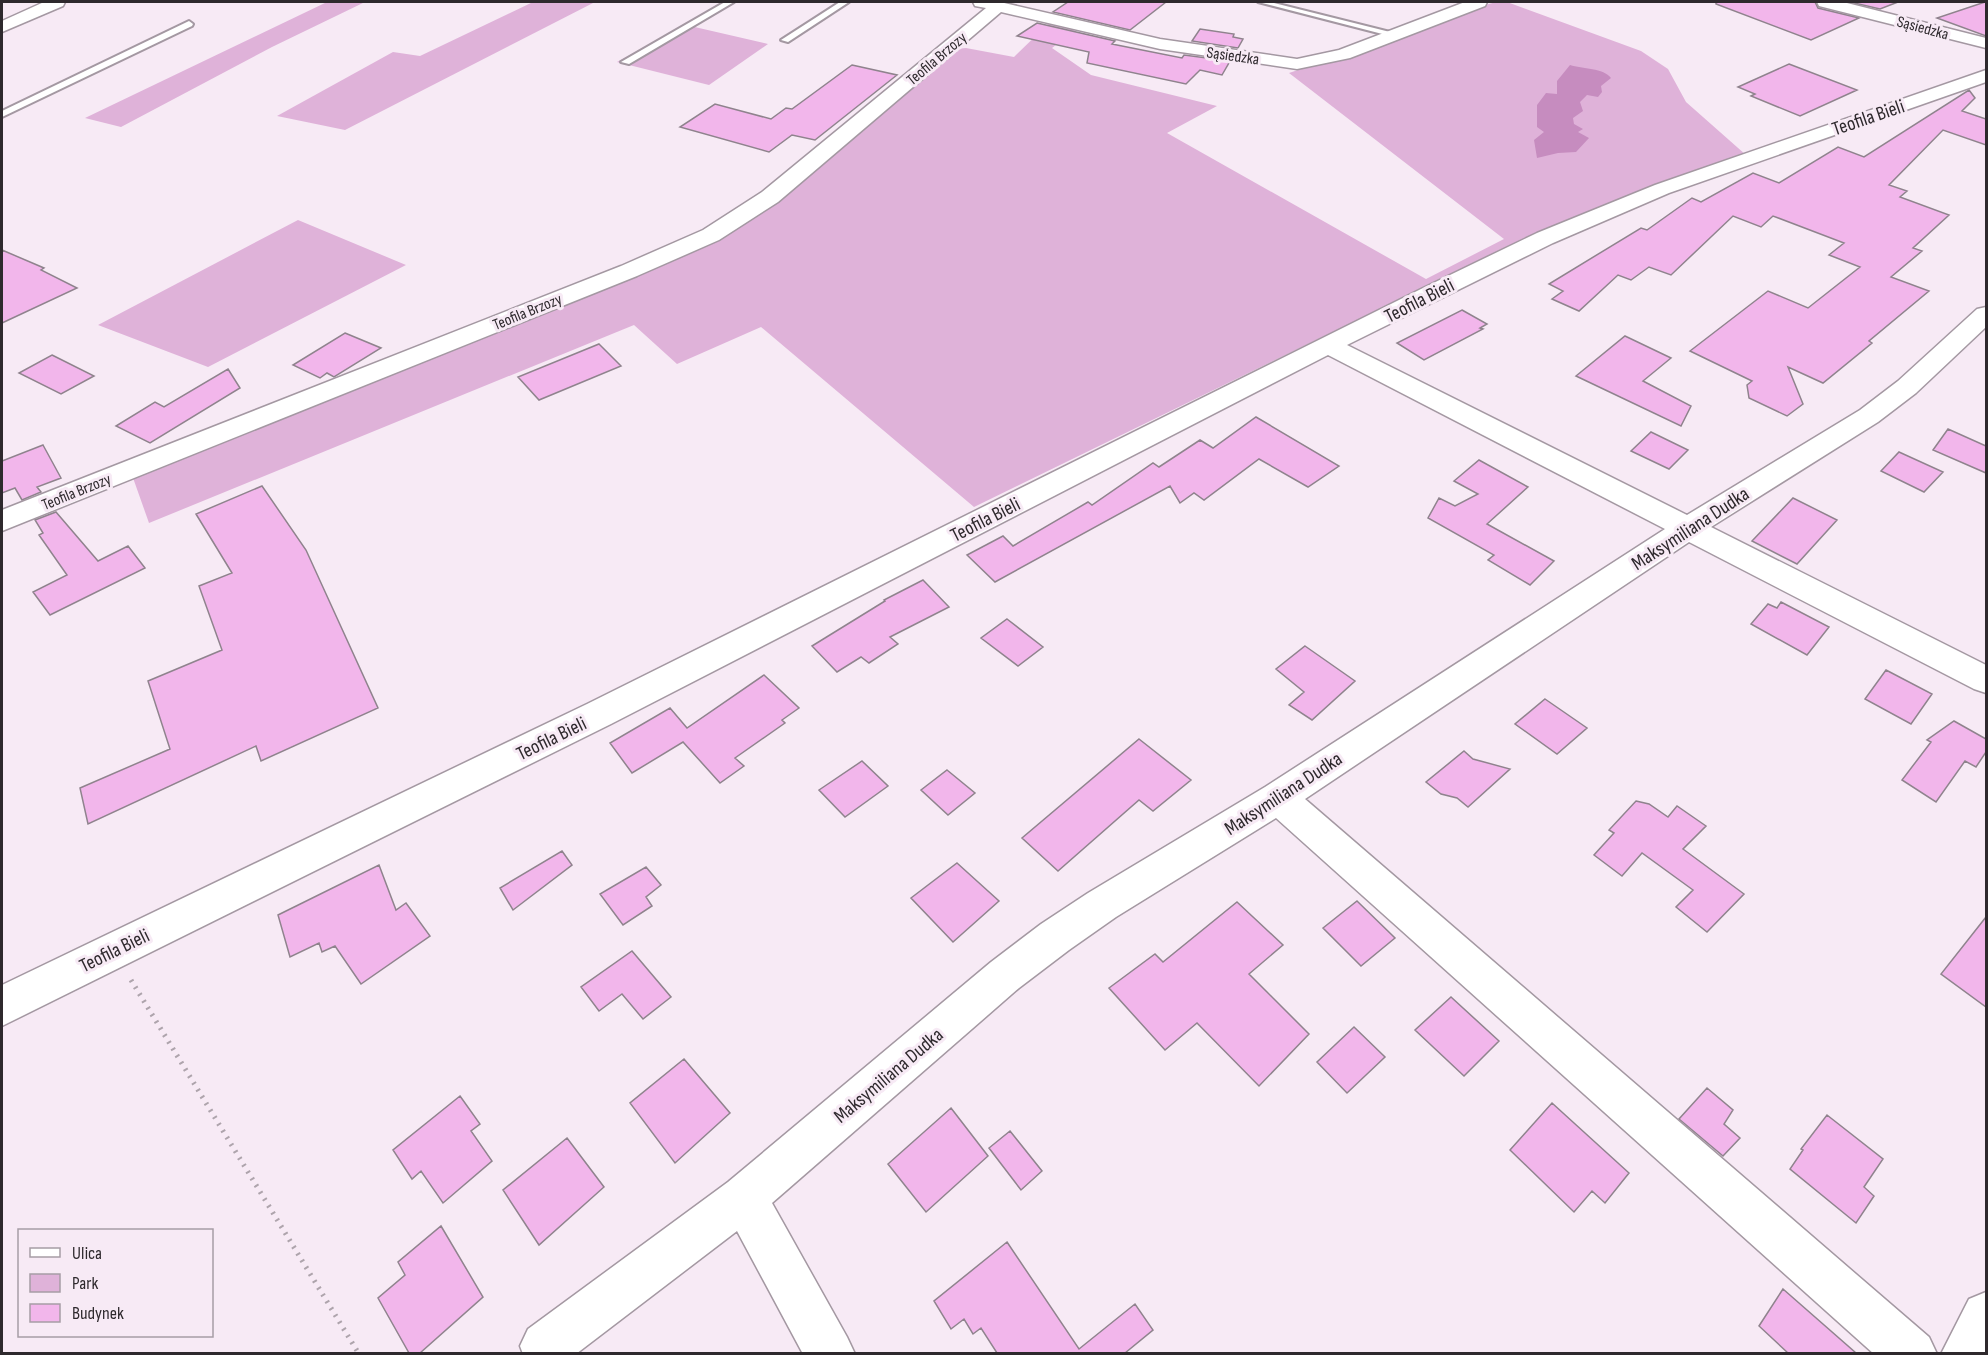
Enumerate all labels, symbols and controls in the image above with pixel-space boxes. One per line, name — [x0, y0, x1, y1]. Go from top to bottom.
street label: Sąsiedzka — [1895, 12, 1951, 44]
street label: Teofila Brzozy — [903, 28, 971, 90]
street label: Sąsiedzka — [1205, 43, 1260, 70]
street label: Teofila Bieli — [1829, 94, 1908, 141]
street label: Teofila Bieli — [1381, 273, 1458, 329]
street label: Teofila Brzozy — [490, 290, 565, 335]
street label: Teofila Brzozy — [39, 470, 114, 515]
street label: Maksymiliana Dudka — [1627, 482, 1754, 576]
street label: Teofila Bieli — [947, 492, 1024, 548]
street label: Teofila Bieli — [512, 712, 590, 766]
street label: Maksymiliana Dudka — [1220, 747, 1347, 841]
street label: Teofila Bieli — [75, 924, 153, 978]
street label: Maksymiliana Dudka — [829, 1023, 948, 1128]
legend — [18, 1229, 213, 1337]
text: Ulica — [72, 1243, 102, 1264]
text: Park — [72, 1273, 98, 1294]
text: Budynek — [72, 1303, 124, 1324]

